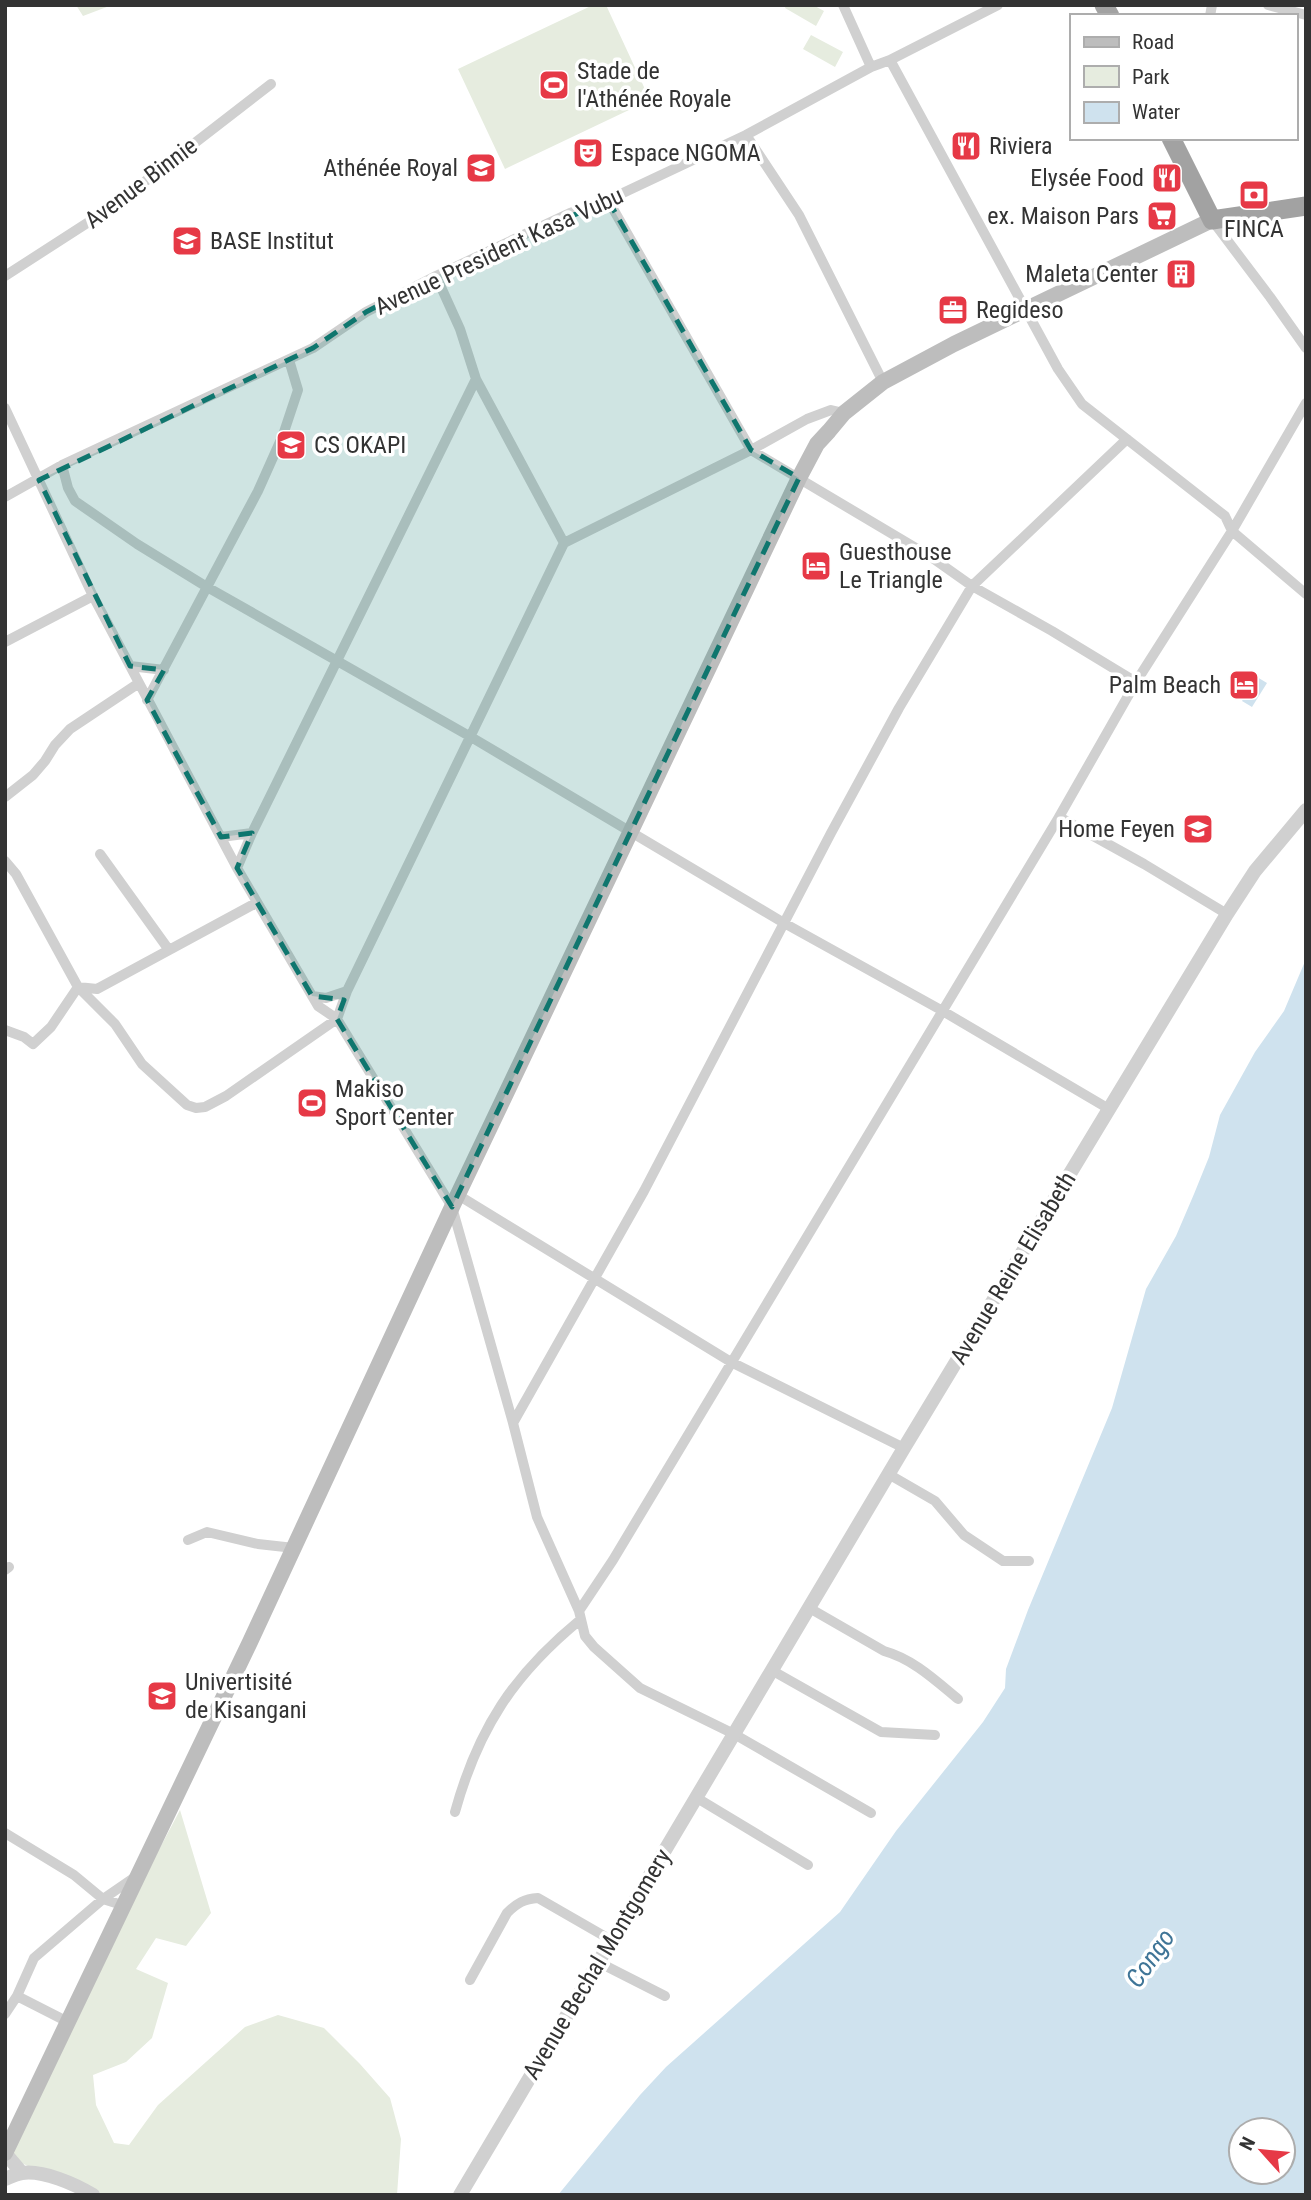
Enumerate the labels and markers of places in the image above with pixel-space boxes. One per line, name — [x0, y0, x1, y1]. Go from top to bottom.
place label: Stade de l'Athénée Royale — [577, 57, 731, 113]
sports icon: Stade de l'Athénée Royale — [537, 68, 571, 102]
restaurant icon: Riviera — [949, 129, 983, 163]
place label: Riviera — [989, 132, 1053, 160]
theatre icon: Espace NGOMA — [571, 136, 605, 170]
place label: Espace NGOMA — [611, 139, 761, 167]
school or university icon: Athénée Royal — [464, 151, 498, 185]
place label: Athénée Royal — [323, 154, 458, 182]
restaurant icon: Elysée Food — [1150, 161, 1184, 195]
place label: Elysée Food — [1030, 164, 1144, 192]
bank icon: FINCA — [1237, 178, 1271, 212]
supermarket icon: ex. Maison Pars — [1145, 199, 1179, 233]
place label: ex. Maison Pars — [987, 202, 1139, 230]
place label: FINCA — [1224, 215, 1284, 243]
school or university icon: BASE Institut — [170, 224, 204, 258]
place label: BASE Institut — [210, 227, 334, 255]
building icon: Maleta Center — [1164, 257, 1198, 291]
place label: Maleta Center — [1025, 260, 1158, 288]
office icon: Regideso — [936, 293, 970, 327]
place label: Regideso — [976, 296, 1063, 324]
school or university icon: CS OKAPI — [274, 428, 308, 462]
place label: CS OKAPI — [314, 431, 406, 459]
place label: Guesthouse Le Triangle — [839, 538, 952, 594]
hotel icon: Guesthouse Le Triangle — [799, 549, 833, 583]
hotel icon: Palm Beach — [1227, 668, 1261, 702]
place label: Palm Beach — [1109, 671, 1221, 699]
school or university icon: Home Feyen — [1181, 812, 1215, 846]
place label: Home Feyen — [1058, 815, 1175, 843]
place label: Makiso Sport Center — [335, 1075, 454, 1131]
sports icon: Makiso Sport Center — [295, 1086, 329, 1120]
place label: Univertisité de Kisangani — [185, 1668, 307, 1724]
school or university icon: Univertisité de Kisangani — [145, 1679, 179, 1713]

